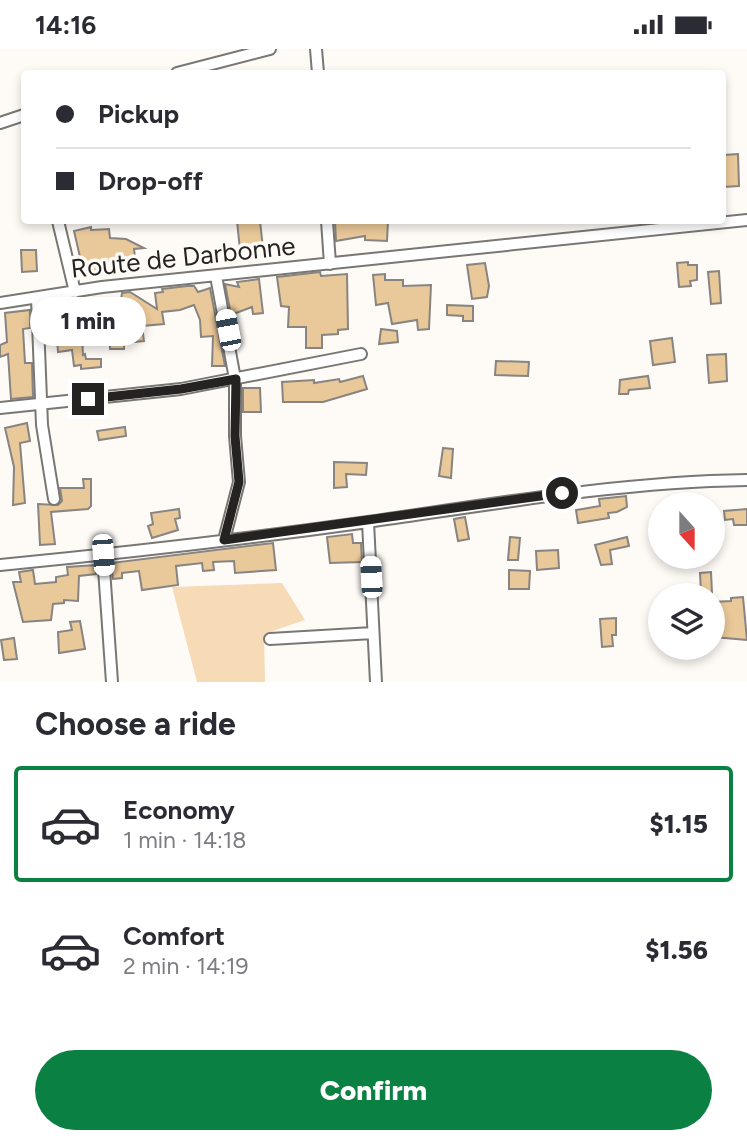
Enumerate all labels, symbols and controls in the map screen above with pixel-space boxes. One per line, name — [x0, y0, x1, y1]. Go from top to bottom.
text: 14:16 — [35, 9, 96, 41]
text: Pickup — [98, 98, 179, 130]
text: Drop-off — [98, 165, 203, 197]
street label: Route de Darbonne — [69, 229, 297, 285]
callout: 1 min — [30, 297, 146, 347]
text: 1 min — [61, 307, 115, 335]
car — [214, 307, 243, 353]
route end — [72, 383, 104, 415]
route start — [546, 477, 578, 509]
north arrow — [648, 492, 724, 569]
map controls — [648, 492, 725, 660]
car — [92, 533, 115, 577]
car — [360, 555, 383, 599]
button: layers — [648, 583, 725, 660]
text: Choose a ride — [35, 705, 236, 743]
icon: car — [39, 793, 102, 856]
text: Economy — [123, 794, 235, 826]
text: $1.15 — [649, 808, 708, 840]
text: 1 min · 14:18 — [123, 826, 246, 854]
icon: car — [39, 919, 102, 982]
text: Comfort — [123, 920, 225, 952]
text: $1.56 — [645, 934, 708, 966]
text: 2 min · 14:19 — [123, 952, 249, 980]
button: Confirm — [35, 1050, 712, 1130]

